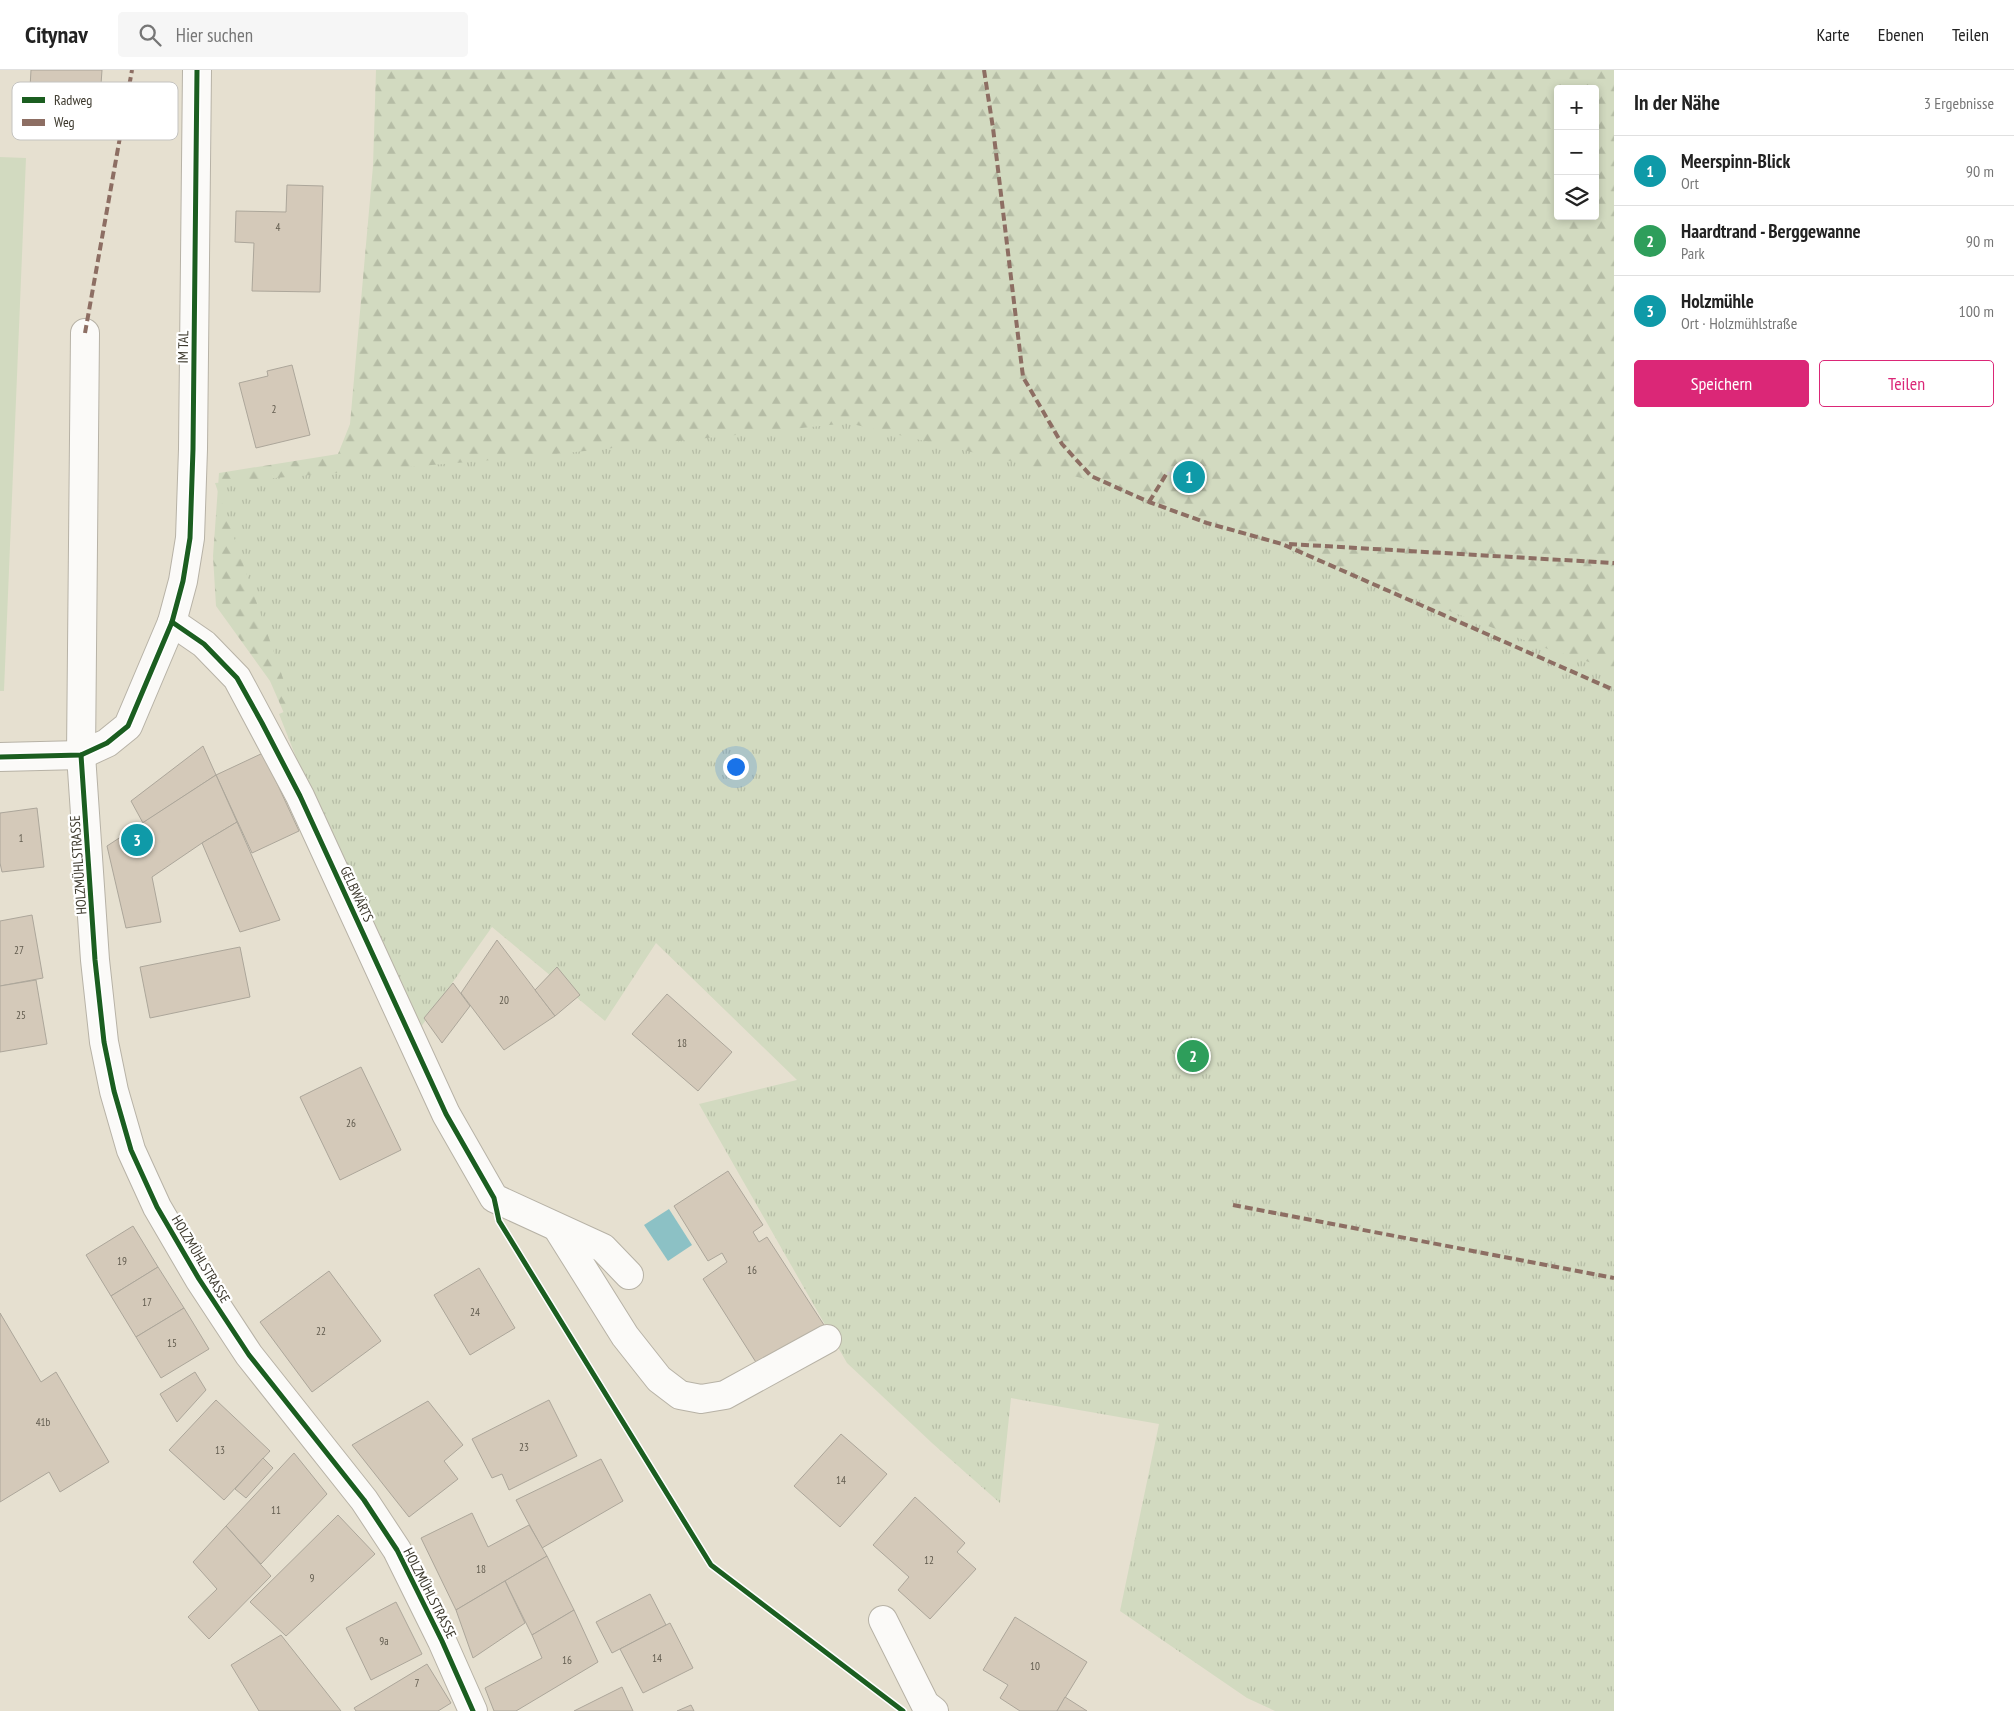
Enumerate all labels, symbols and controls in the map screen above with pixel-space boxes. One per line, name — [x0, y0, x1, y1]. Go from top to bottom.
search box — [118, 12, 468, 57]
text: Citynav — [25, 19, 88, 50]
icon: search — [136, 21, 164, 49]
text: Hier suchen — [176, 23, 253, 47]
text: Karte — [1816, 23, 1850, 46]
text: Ebenen — [1878, 23, 1924, 46]
text: Teilen — [1952, 23, 1989, 46]
legend — [12, 82, 178, 140]
map controls — [1554, 85, 1599, 220]
button: + — [1554, 85, 1599, 130]
text: In der Nähe — [1634, 89, 1720, 116]
text: Radweg — [54, 91, 92, 109]
text: 3 Ergebnisse — [1924, 93, 1994, 113]
text: Weg — [54, 113, 75, 131]
button: − — [1554, 130, 1599, 175]
text: Meerspinn-Blick — [1681, 149, 1790, 173]
text: 1 — [1646, 161, 1654, 181]
text: 90 m — [1966, 161, 1994, 181]
text: Ort — [1681, 173, 1699, 193]
button: layers — [1554, 175, 1599, 220]
text: Haardtrand - Berggewanne — [1681, 219, 1861, 243]
house number: 4 — [276, 220, 281, 234]
text: 2 — [1646, 231, 1654, 251]
text: 90 m — [1966, 231, 1994, 251]
text: Park — [1681, 243, 1705, 263]
text: Holzmühle — [1681, 289, 1754, 313]
text: 3 — [1646, 301, 1654, 321]
text: 100 m — [1959, 301, 1994, 321]
text: Ort · Holzmühlstraße — [1681, 313, 1797, 333]
street label: IM TAL — [174, 330, 192, 364]
button: Speichern — [1634, 360, 1809, 407]
button: Teilen — [1819, 360, 1994, 407]
house number: 2 — [272, 402, 277, 416]
pin: 1 — [1173, 458, 1205, 496]
your location — [723, 754, 749, 780]
street label: HOLZMÜHLSTRASSE — [66, 815, 90, 915]
pin: 3 — [121, 821, 153, 859]
house number: 1 — [19, 831, 24, 845]
street label: GELBWÄRTS — [336, 863, 378, 925]
house number: 27 — [14, 943, 24, 957]
house number: 20 — [499, 993, 509, 1007]
house number: 25 — [16, 1008, 26, 1022]
house number: 18 — [677, 1036, 687, 1050]
pin: 2 — [1177, 1037, 1209, 1075]
house number: 26 — [346, 1116, 356, 1130]
street label: HOLZMÜHLSTRASSE — [168, 1212, 234, 1306]
house number: 19 — [117, 1254, 127, 1268]
house number: 16 — [747, 1263, 757, 1277]
house number: 17 — [142, 1295, 152, 1309]
house number: 24 — [470, 1305, 480, 1319]
house number: 22 — [316, 1324, 326, 1338]
house number: 15 — [167, 1336, 177, 1350]
house number: 41b — [36, 1415, 51, 1429]
house number: 23 — [519, 1440, 529, 1454]
house number: 13 — [215, 1443, 225, 1457]
house number: 14 — [836, 1473, 846, 1487]
house number: 11 — [271, 1503, 281, 1517]
street label: HOLZMÜHLSTRASSE — [399, 1545, 461, 1641]
house number: 12 — [924, 1553, 934, 1567]
house number: 18 — [476, 1562, 486, 1576]
house number: 9 — [310, 1571, 315, 1585]
house number: 9a — [379, 1634, 389, 1648]
house number: 14 — [652, 1651, 662, 1665]
house number: 16 — [562, 1653, 572, 1667]
house number: 10 — [1030, 1659, 1040, 1673]
house number: 7 — [415, 1676, 420, 1690]

